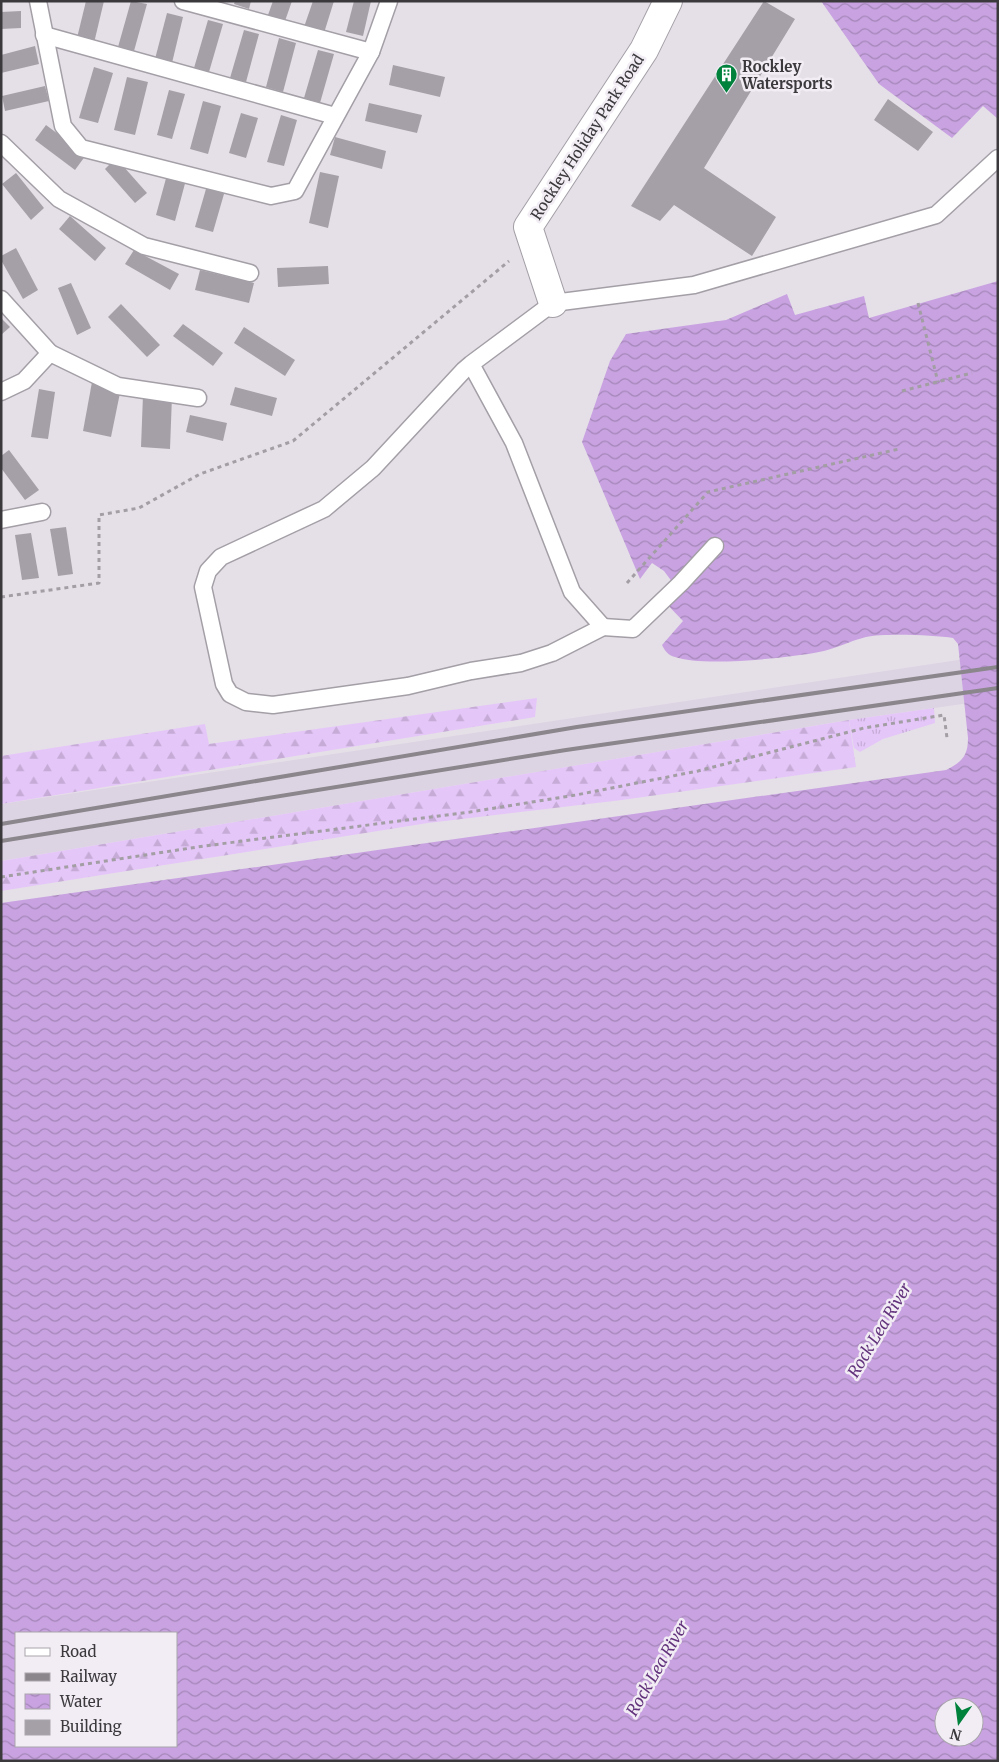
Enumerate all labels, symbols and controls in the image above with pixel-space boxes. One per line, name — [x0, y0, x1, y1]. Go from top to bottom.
street label: Rockley Holiday Park Road — [526, 51, 648, 223]
place label: Rockley Watersports — [741, 57, 833, 93]
building icon: Rockley Watersports — [714, 63, 738, 94]
water label: Rock Lea River — [843, 1279, 915, 1381]
water label: Rock Lea River — [622, 1616, 693, 1719]
legend — [15, 1632, 178, 1747]
text: Road — [60, 1642, 96, 1661]
text: Railway — [60, 1667, 117, 1686]
text: Water — [59, 1692, 103, 1711]
north arrow — [934, 1697, 984, 1747]
text: Building — [60, 1717, 122, 1736]
text: N — [948, 1725, 963, 1745]

